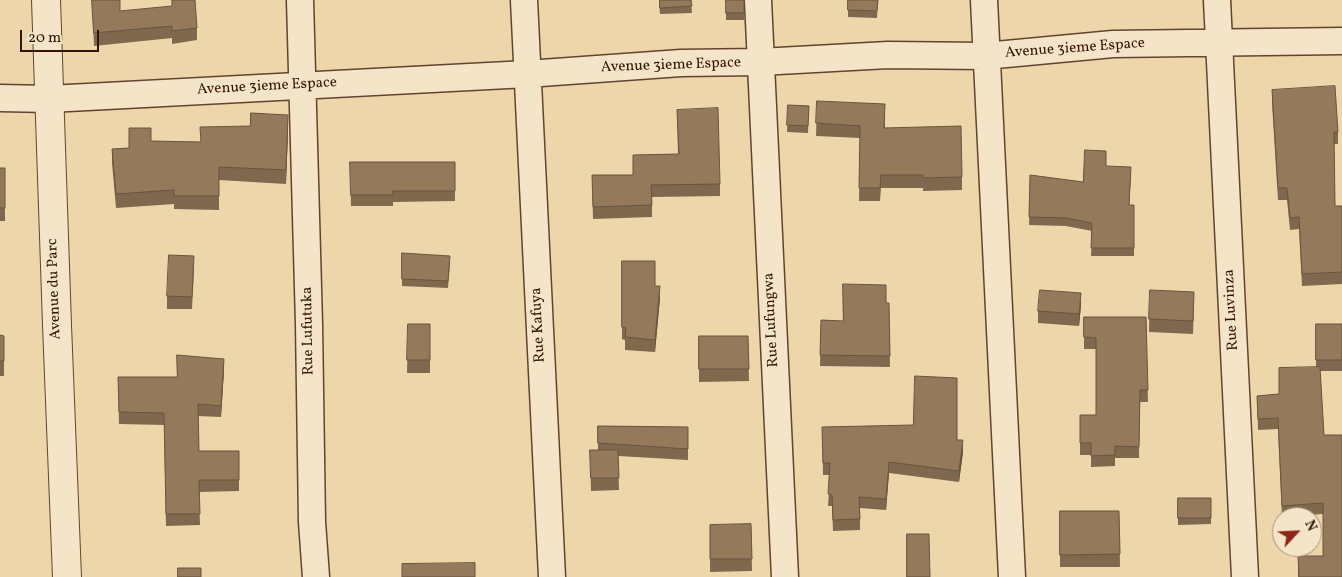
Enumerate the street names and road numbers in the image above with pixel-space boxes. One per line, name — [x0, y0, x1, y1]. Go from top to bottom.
street label: Avenue 3ieme Espace — [1005, 35, 1145, 63]
street label: Avenue 3ieme Espace — [601, 55, 741, 77]
street label: Avenue 3ieme Espace — [197, 74, 337, 100]
street label: Avenue du Parc — [44, 238, 66, 340]
street label: Rue Luvinza — [1221, 269, 1243, 351]
street label: Rue Lufungwa — [761, 272, 783, 368]
street label: Rue Lufutuka — [299, 287, 319, 375]
street label: Rue Kafuya — [528, 287, 550, 363]

